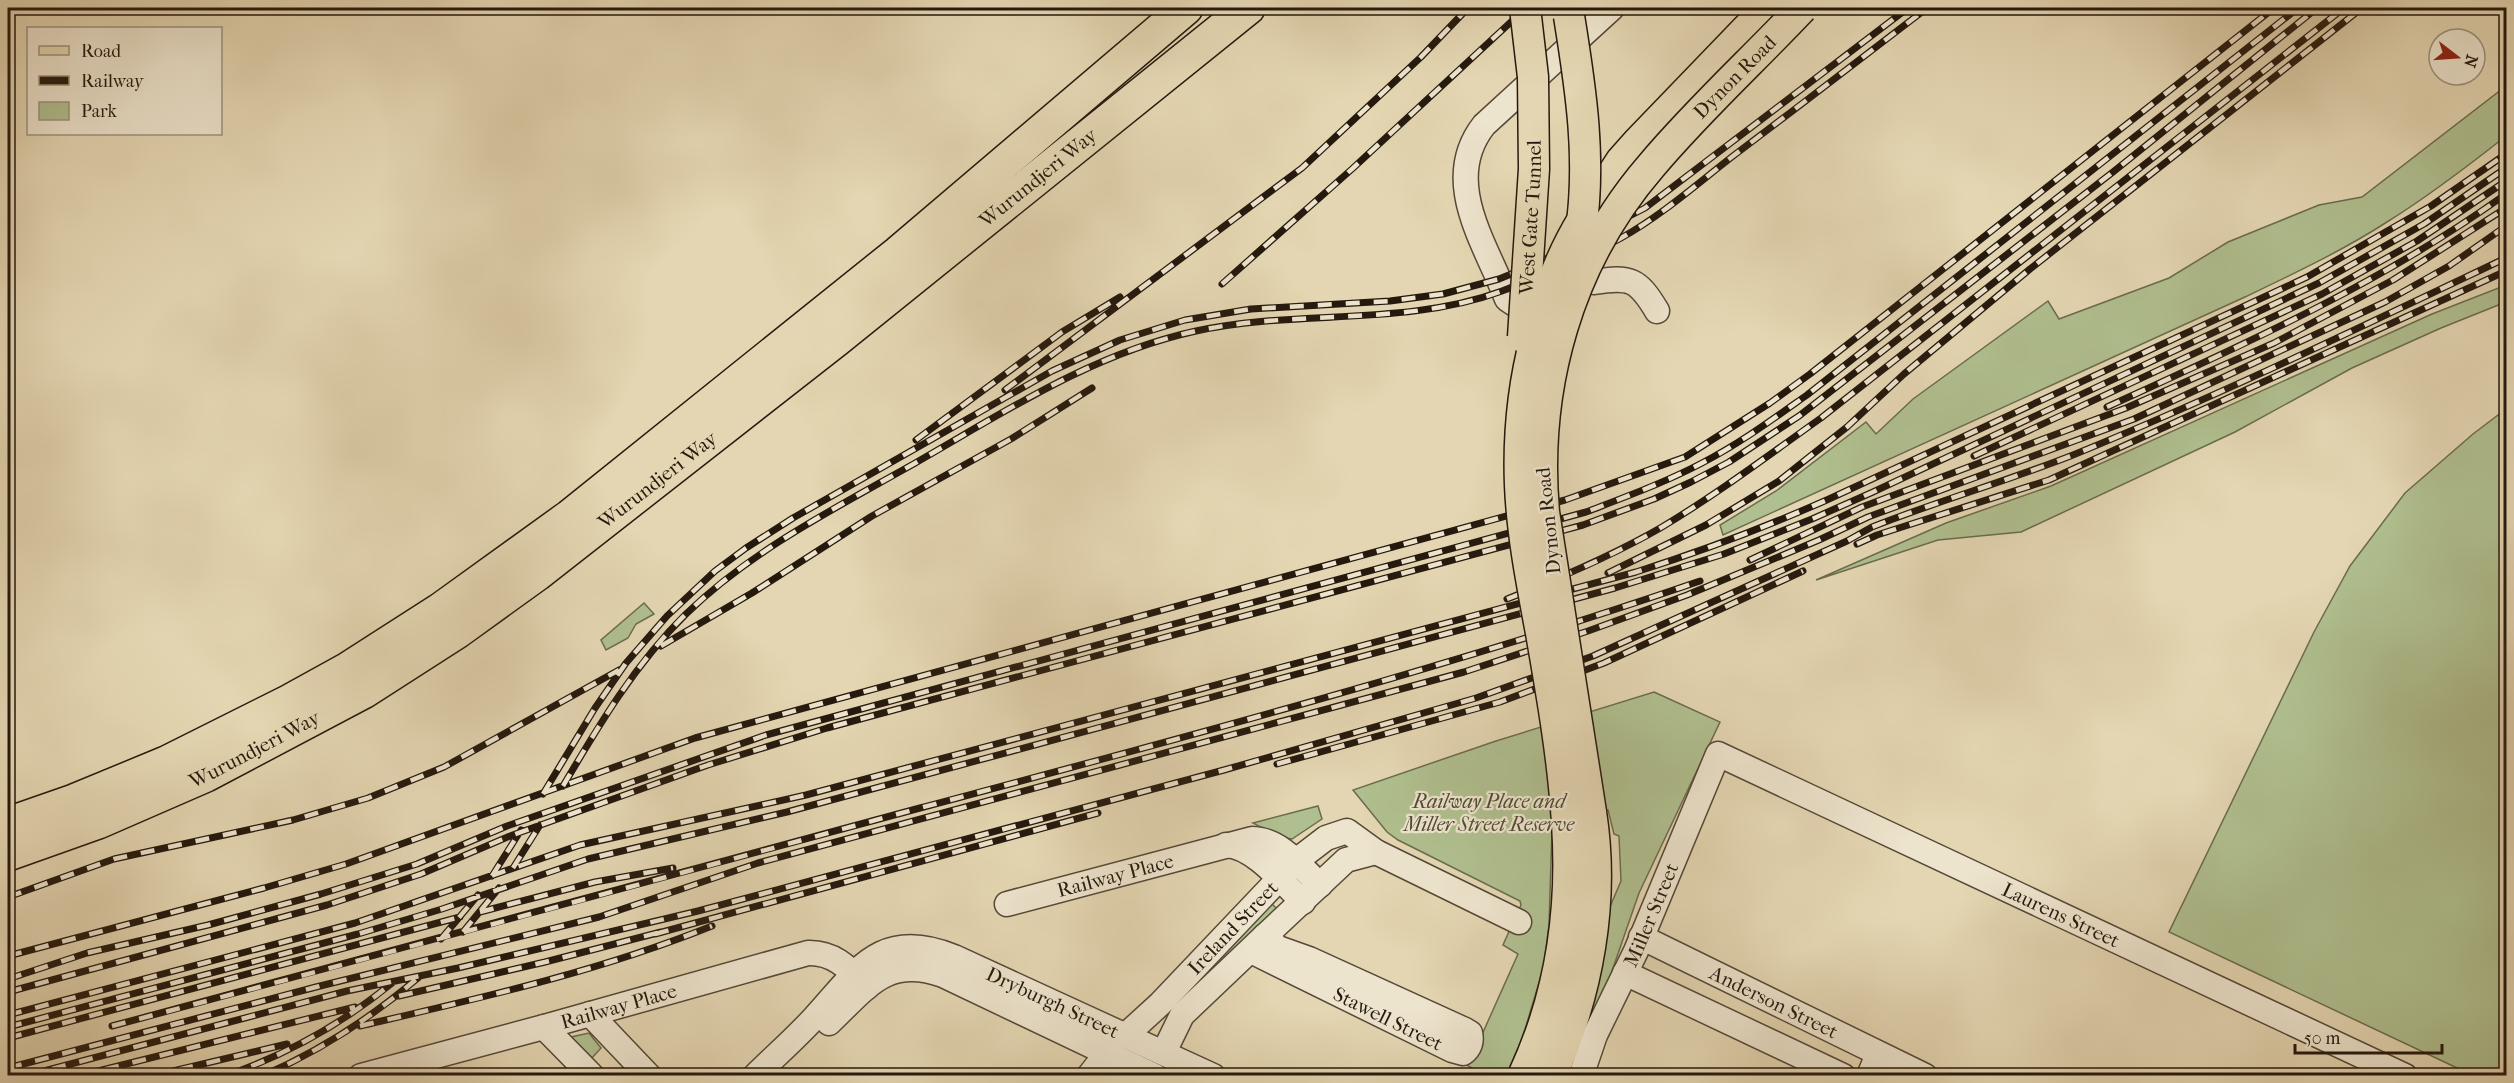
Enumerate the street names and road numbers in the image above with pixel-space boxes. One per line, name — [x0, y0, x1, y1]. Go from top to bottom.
street label: Dynon Road — [1689, 30, 1782, 124]
street label: Wurundjeri Way — [974, 123, 1103, 233]
street label: West Gate Tunnel — [1515, 139, 1546, 296]
street label: Wurundjeri Way — [593, 426, 723, 534]
street label: Dynon Road — [1531, 465, 1566, 576]
street label: Wurundjeri Way — [185, 705, 325, 793]
street label: Railway Place — [1055, 849, 1176, 902]
street label: Miller Street — [1619, 859, 1683, 971]
street label: Ireland Street — [1183, 876, 1283, 979]
street label: Laurens Street — [1998, 878, 2123, 953]
street label: Anderson Street — [1705, 961, 1842, 1044]
street label: Dryburgh Street — [982, 962, 1122, 1043]
street label: Railway Place — [558, 979, 680, 1034]
street label: Stawell Street — [1330, 982, 1446, 1056]

